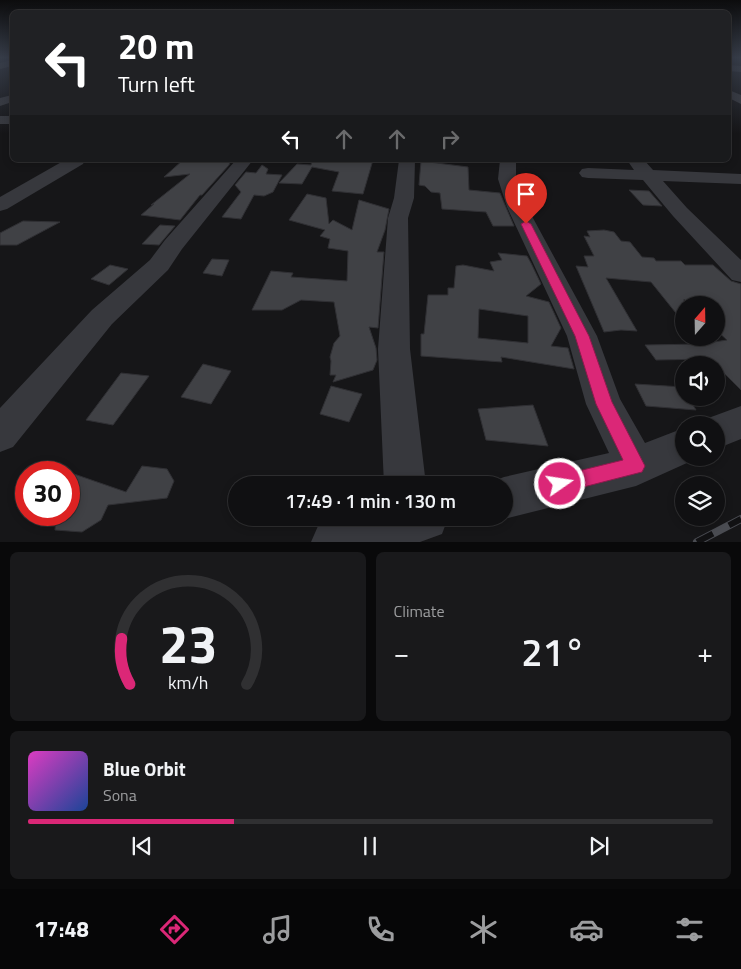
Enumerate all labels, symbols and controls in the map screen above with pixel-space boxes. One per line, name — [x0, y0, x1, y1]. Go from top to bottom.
text: 20 m — [118, 19, 194, 73]
icon: left — [35, 30, 100, 95]
text: Turn left — [118, 67, 195, 101]
icon: left — [277, 125, 305, 153]
icon: ahead — [330, 125, 358, 153]
icon: ahead — [383, 125, 411, 153]
icon: right — [436, 125, 464, 153]
pin — [505, 173, 547, 224]
icon: arrive — [512, 180, 540, 208]
north arrow — [675, 296, 725, 346]
map controls — [675, 296, 725, 526]
button: sound — [675, 356, 725, 406]
button: search — [675, 416, 725, 466]
position arrow — [533, 457, 585, 509]
speed limit sign: 30 — [15, 461, 80, 526]
button: layers — [675, 476, 725, 526]
text: 17:49 · 1 min · 130 m — [285, 486, 456, 515]
text: Climate — [394, 599, 445, 623]
text: 23 — [159, 604, 217, 683]
text: 21° — [521, 623, 585, 681]
text: − — [394, 631, 409, 674]
text: + — [697, 631, 713, 674]
text: km/h — [168, 669, 208, 696]
text: Blue Orbit — [103, 754, 186, 783]
text: Sona — [103, 783, 137, 807]
icon: previous — [128, 832, 156, 860]
icon: pause — [356, 832, 384, 860]
icon: next — [585, 832, 613, 860]
text: 17:48 — [34, 912, 89, 946]
icon: directions — [157, 912, 192, 947]
icon: music — [260, 912, 295, 947]
icon: phone — [363, 912, 398, 947]
icon: climate — [466, 912, 501, 947]
icon: car — [569, 912, 604, 947]
icon: filters — [672, 912, 707, 947]

